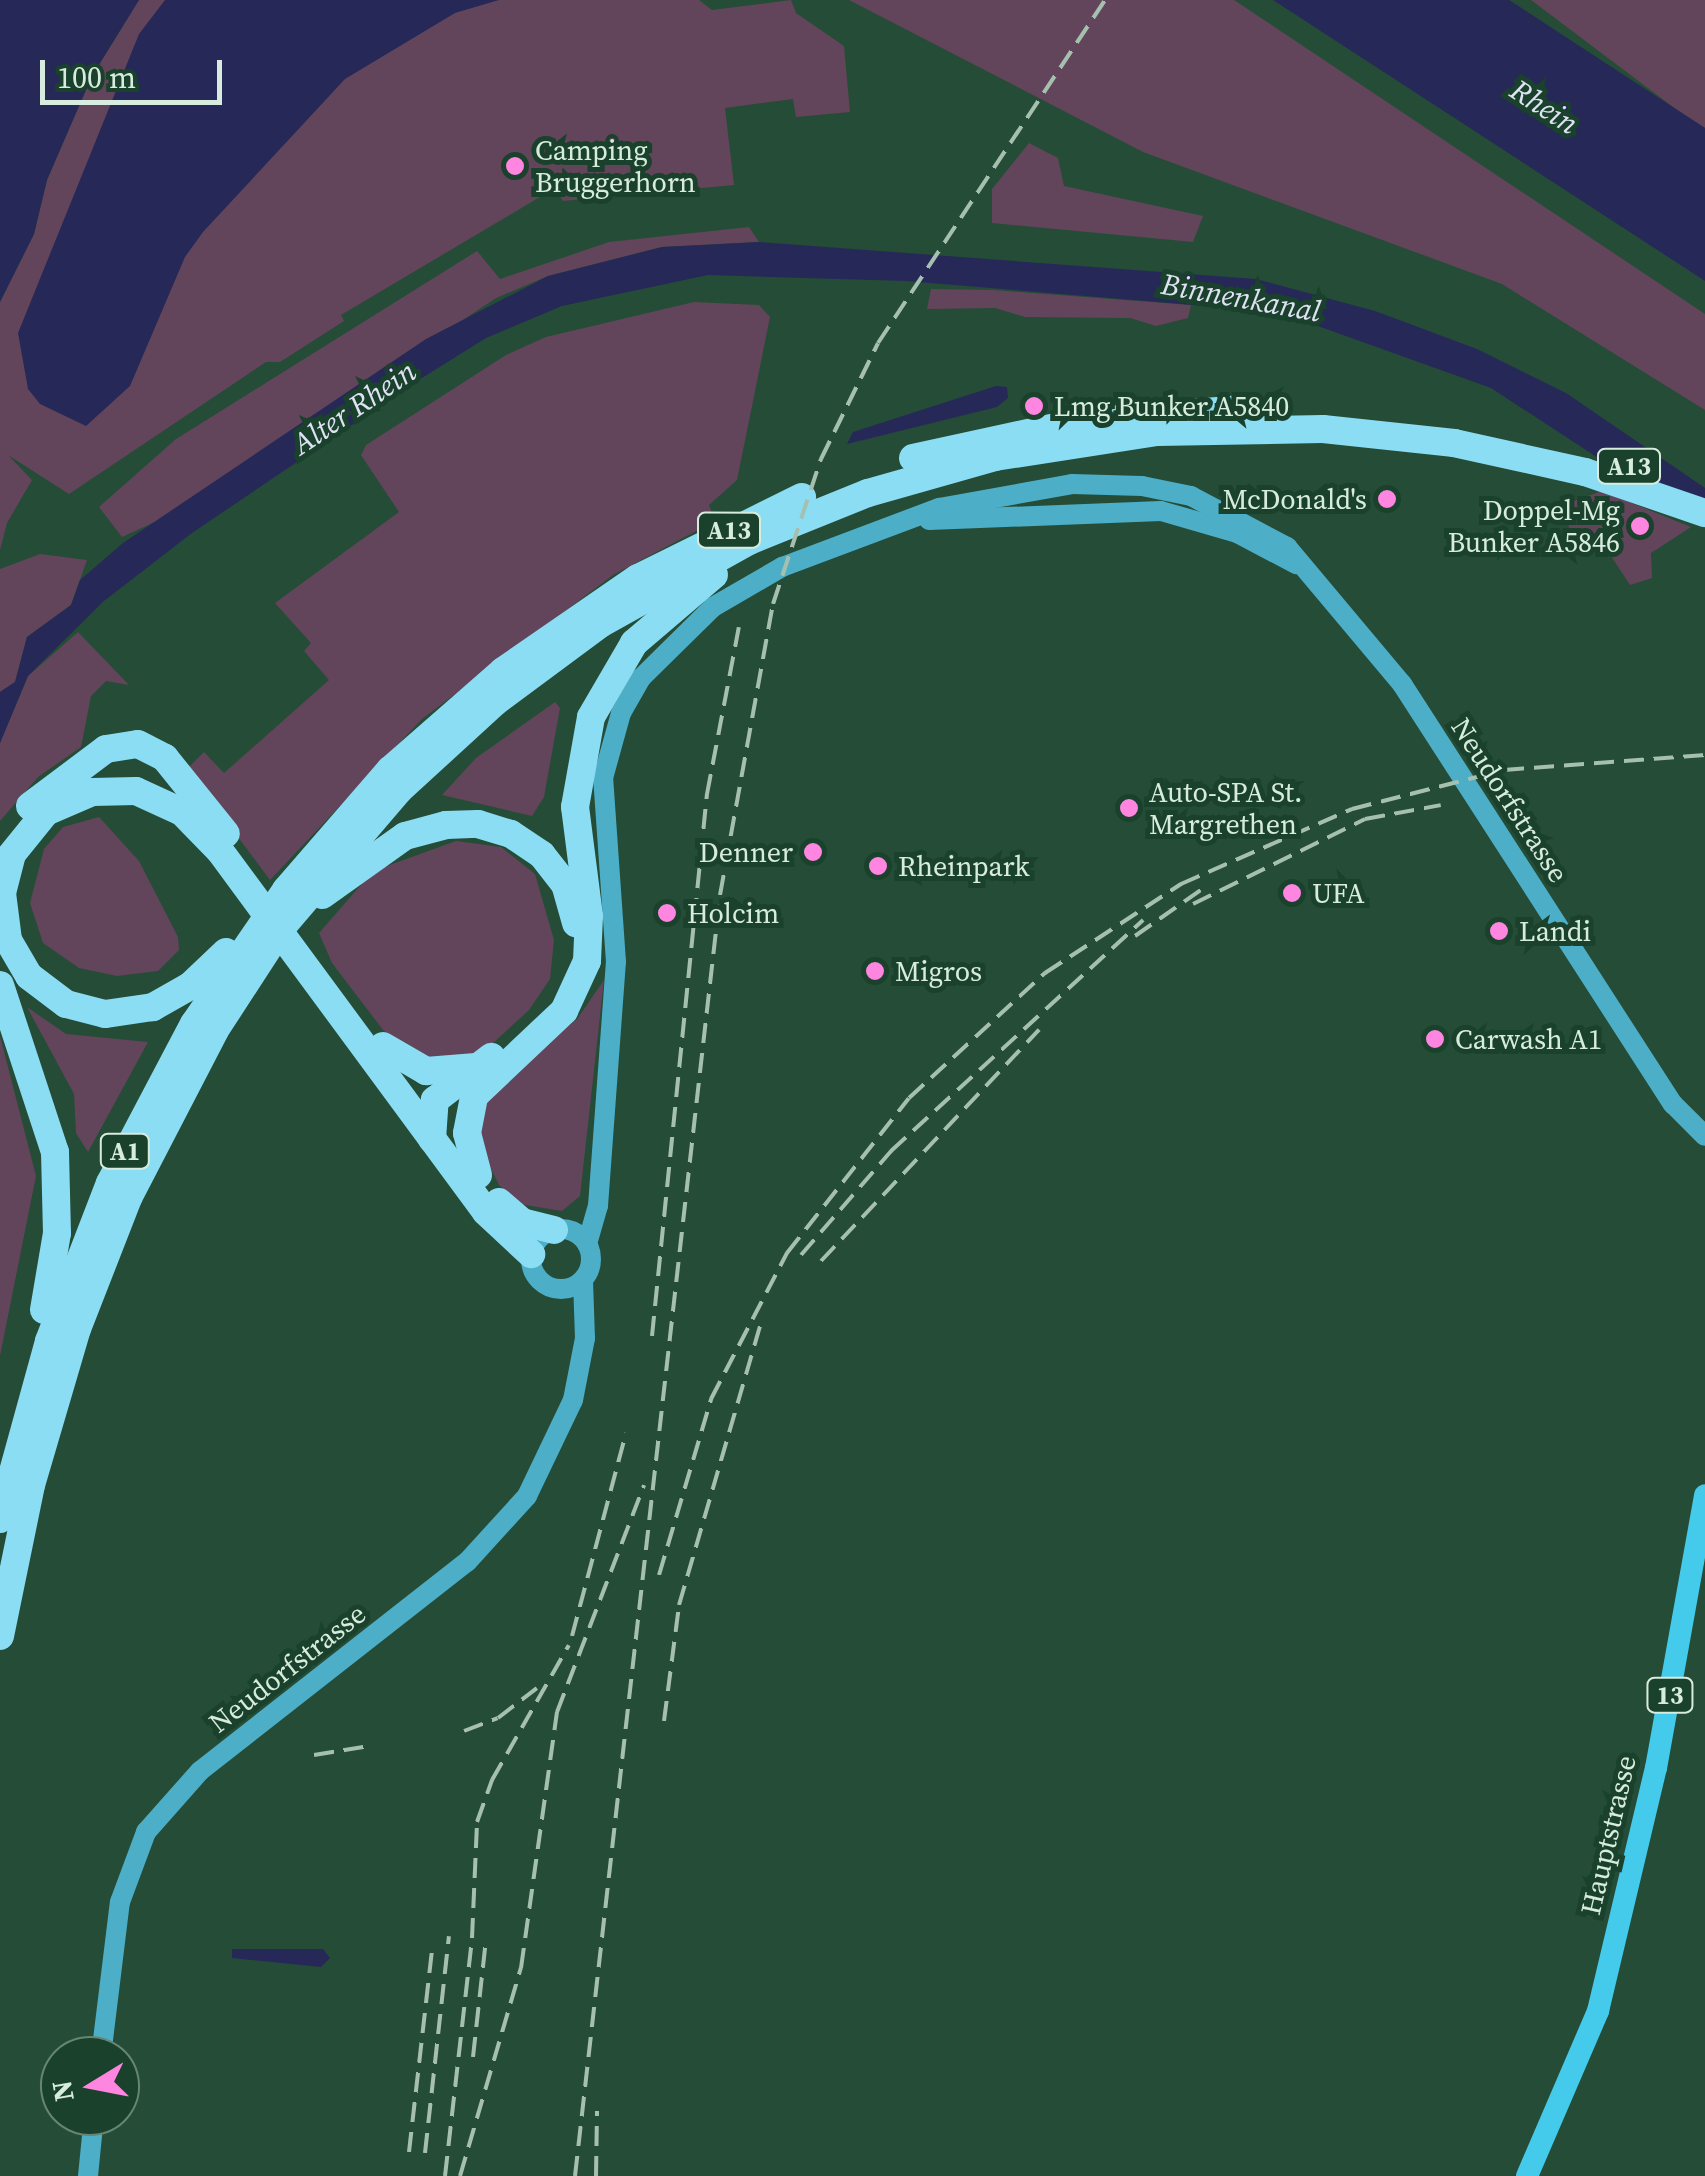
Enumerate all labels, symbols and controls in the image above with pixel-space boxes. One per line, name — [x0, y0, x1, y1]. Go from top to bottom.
scale bar — [45, 40, 228, 102]
text: 100 m — [57, 57, 136, 98]
water label: Rhein — [1503, 72, 1585, 142]
place label: Camping Bruggerhorn — [535, 133, 696, 199]
marker: Camping Bruggerhorn — [504, 155, 526, 177]
water label: Binnenkanal — [1159, 266, 1323, 330]
water label: Alter Rhein — [285, 353, 423, 463]
place label: Lmg Bunker A5840 — [1054, 389, 1289, 423]
marker: Lmg Bunker A5840 — [1023, 395, 1045, 417]
road number: A13 — [1596, 446, 1662, 486]
place label: McDonald's — [1222, 482, 1367, 516]
marker: McDonald's — [1376, 488, 1398, 510]
place label: Doppel-Mg Bunker A5846 — [1448, 493, 1620, 559]
road number: A13 — [696, 510, 762, 550]
marker: Doppel-Mg Bunker A5846 — [1629, 515, 1651, 537]
street label: Neudorfstrasse — [1444, 712, 1576, 888]
place label: Auto-SPA St. Margrethen — [1149, 775, 1302, 841]
marker: Auto-SPA St. Margrethen — [1118, 797, 1140, 819]
place label: Denner — [699, 835, 793, 869]
marker: Denner — [802, 841, 824, 863]
place label: Rheinpark — [898, 849, 1030, 883]
marker: Rheinpark — [867, 855, 889, 877]
place label: UFA — [1312, 876, 1365, 910]
marker: UFA — [1281, 882, 1303, 904]
place label: Holcim — [687, 896, 779, 930]
marker: Holcim — [656, 902, 678, 924]
place label: Landi — [1519, 914, 1591, 948]
marker: Landi — [1488, 920, 1510, 942]
place label: Migros — [895, 954, 982, 988]
marker: Migros — [864, 960, 886, 982]
place label: Carwash A1 — [1455, 1022, 1602, 1056]
marker: Carwash A1 — [1424, 1028, 1446, 1050]
road number: A1 — [98, 1131, 152, 1171]
street label: Neudorfstrasse — [202, 1597, 372, 1739]
road number: 13 — [1645, 1675, 1695, 1715]
street label: Hauptstrasse — [1573, 1752, 1643, 1918]
north arrow — [40, 2036, 140, 2136]
text: N — [42, 2078, 83, 2104]

